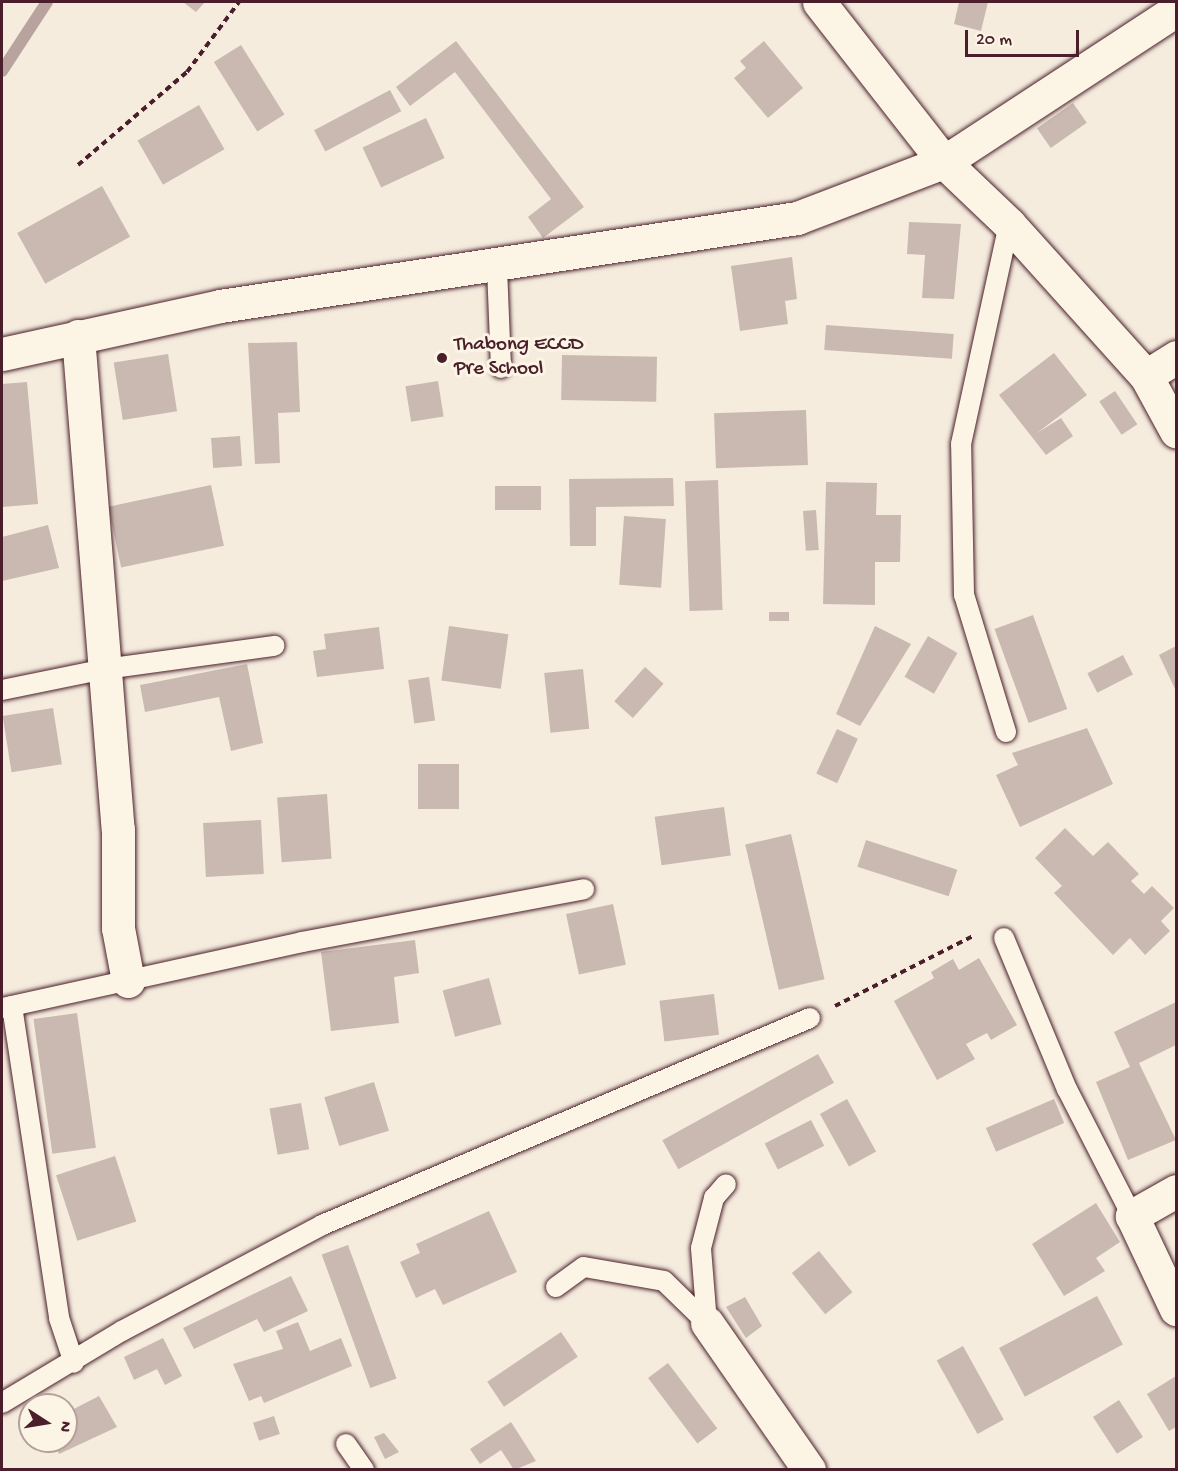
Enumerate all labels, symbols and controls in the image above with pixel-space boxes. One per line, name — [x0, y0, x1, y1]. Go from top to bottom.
scale bar — [968, 18, 1082, 56]
text: 20 m — [976, 30, 1012, 51]
place label: Thabong ECCD Pre School — [454, 333, 583, 383]
marker: Thabong ECCD Pre School — [435, 351, 449, 365]
north arrow — [18, 1393, 78, 1453]
text: N — [54, 1419, 75, 1434]

